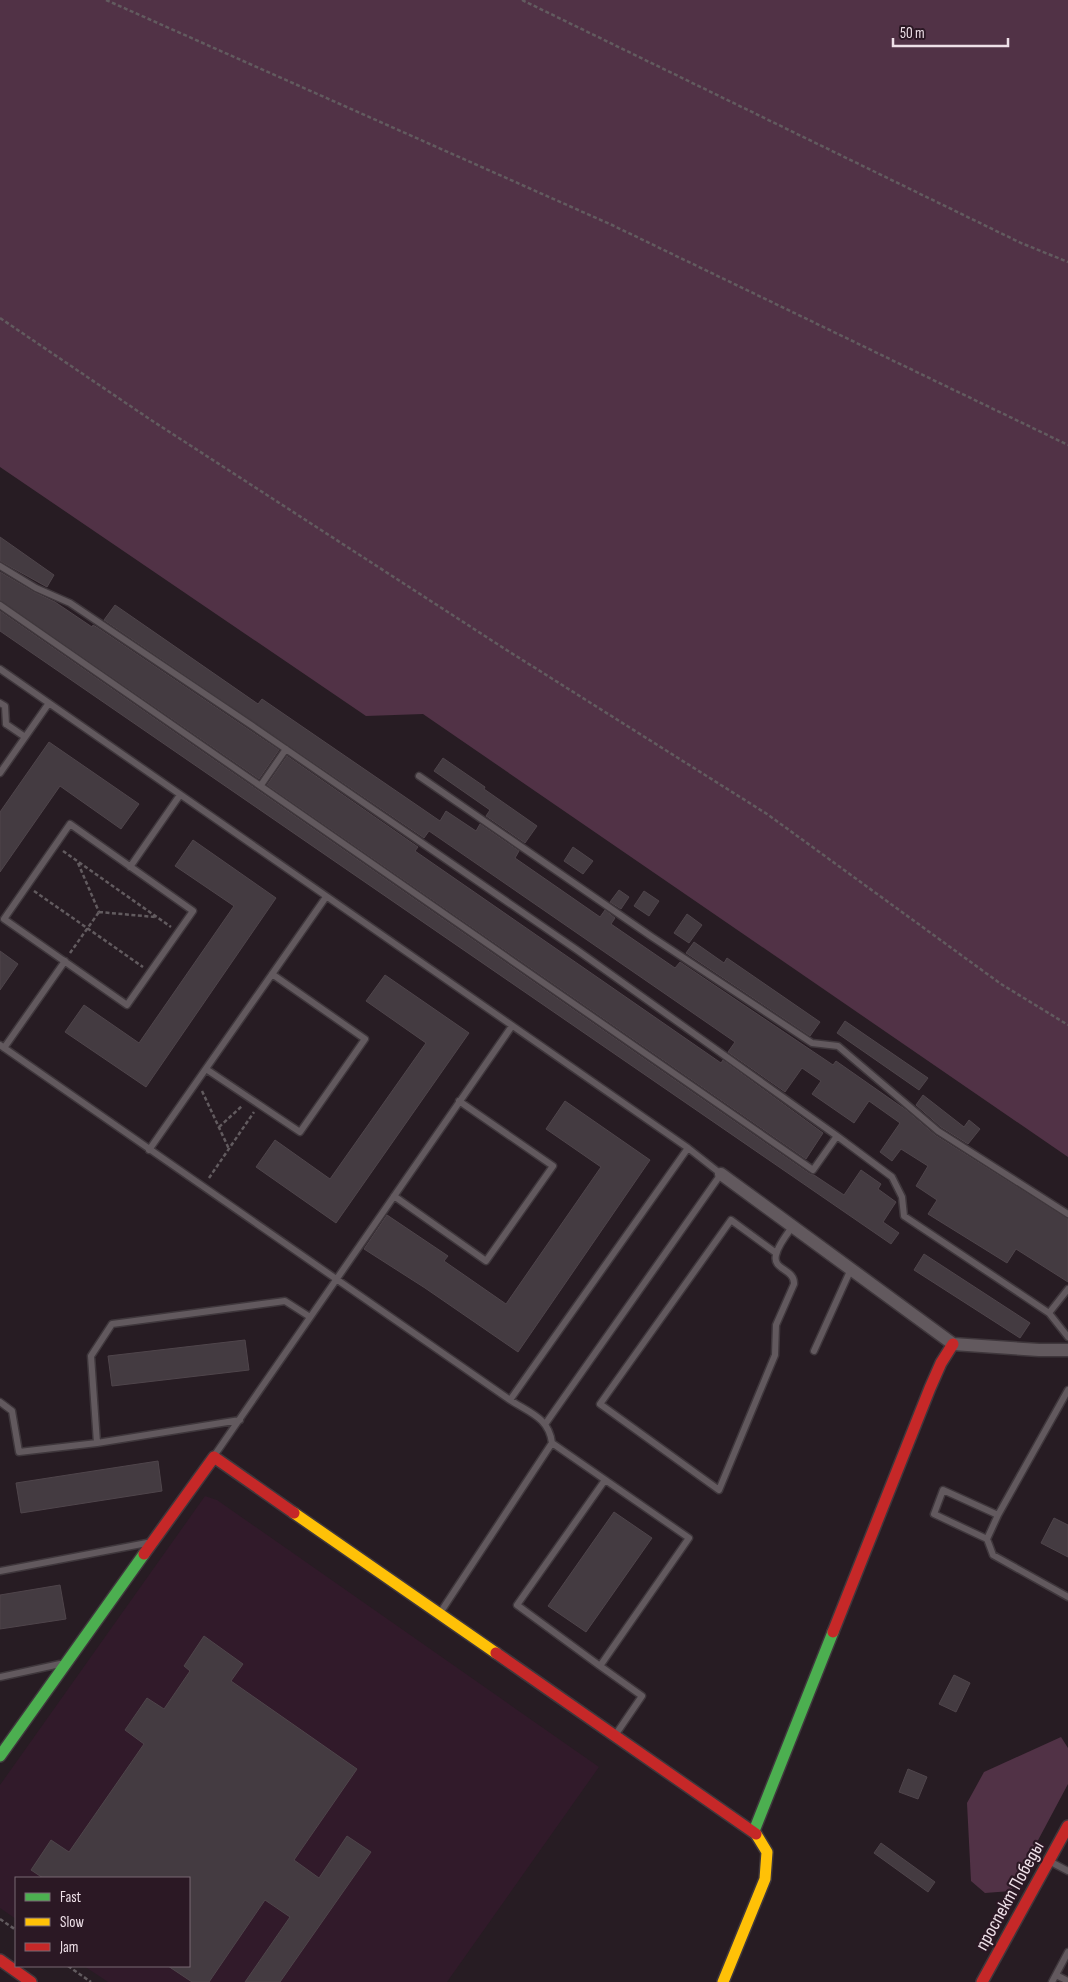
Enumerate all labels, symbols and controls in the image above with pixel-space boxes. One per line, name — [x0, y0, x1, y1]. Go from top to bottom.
scale bar — [893, 15, 1008, 47]
text: 50 m — [900, 24, 925, 43]
street label: проспект Победы — [971, 1837, 1049, 1955]
legend — [15, 1877, 190, 1967]
text: Fast — [60, 1888, 82, 1907]
text: Slow — [60, 1913, 84, 1932]
text: Jam — [59, 1938, 78, 1957]

